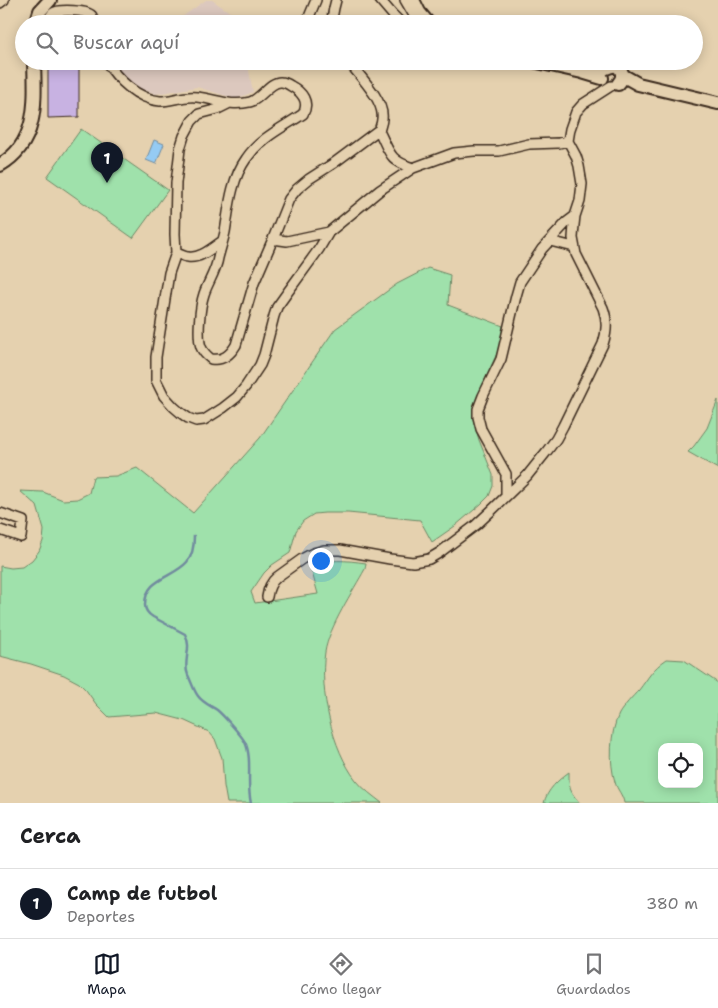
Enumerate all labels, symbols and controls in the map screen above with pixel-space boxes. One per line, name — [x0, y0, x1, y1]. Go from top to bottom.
search box — [15, 15, 703, 70]
icon: search — [33, 29, 61, 57]
text: Buscar aquí — [73, 30, 179, 55]
pin: 1 — [91, 142, 123, 183]
your location — [308, 548, 334, 574]
map controls — [658, 743, 703, 788]
button: locate — [658, 743, 703, 788]
text: Cerca — [20, 822, 81, 850]
text: Camp de futbol — [67, 881, 217, 906]
text: 1 — [32, 893, 40, 914]
text: 380 m — [646, 893, 698, 914]
text: Deportes — [67, 906, 135, 927]
tab: Mapa — [87, 950, 126, 998]
tab: Cómo llegar — [300, 950, 382, 998]
tab: Guardados — [556, 950, 631, 998]

